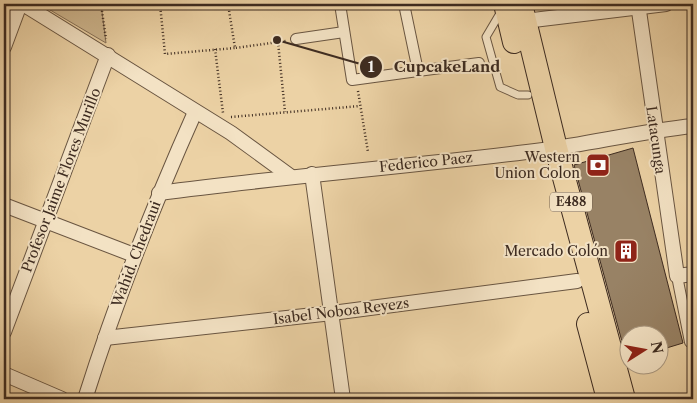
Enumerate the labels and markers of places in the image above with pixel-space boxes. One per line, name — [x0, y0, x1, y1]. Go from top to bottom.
callout: CupcakeLand — [359, 52, 510, 82]
place label: Western Union Colon — [495, 148, 580, 182]
bank icon: Western Union Colon — [585, 152, 611, 178]
building icon: Mercado Colón — [613, 238, 639, 264]
place label: Mercado Colón — [504, 242, 608, 260]

